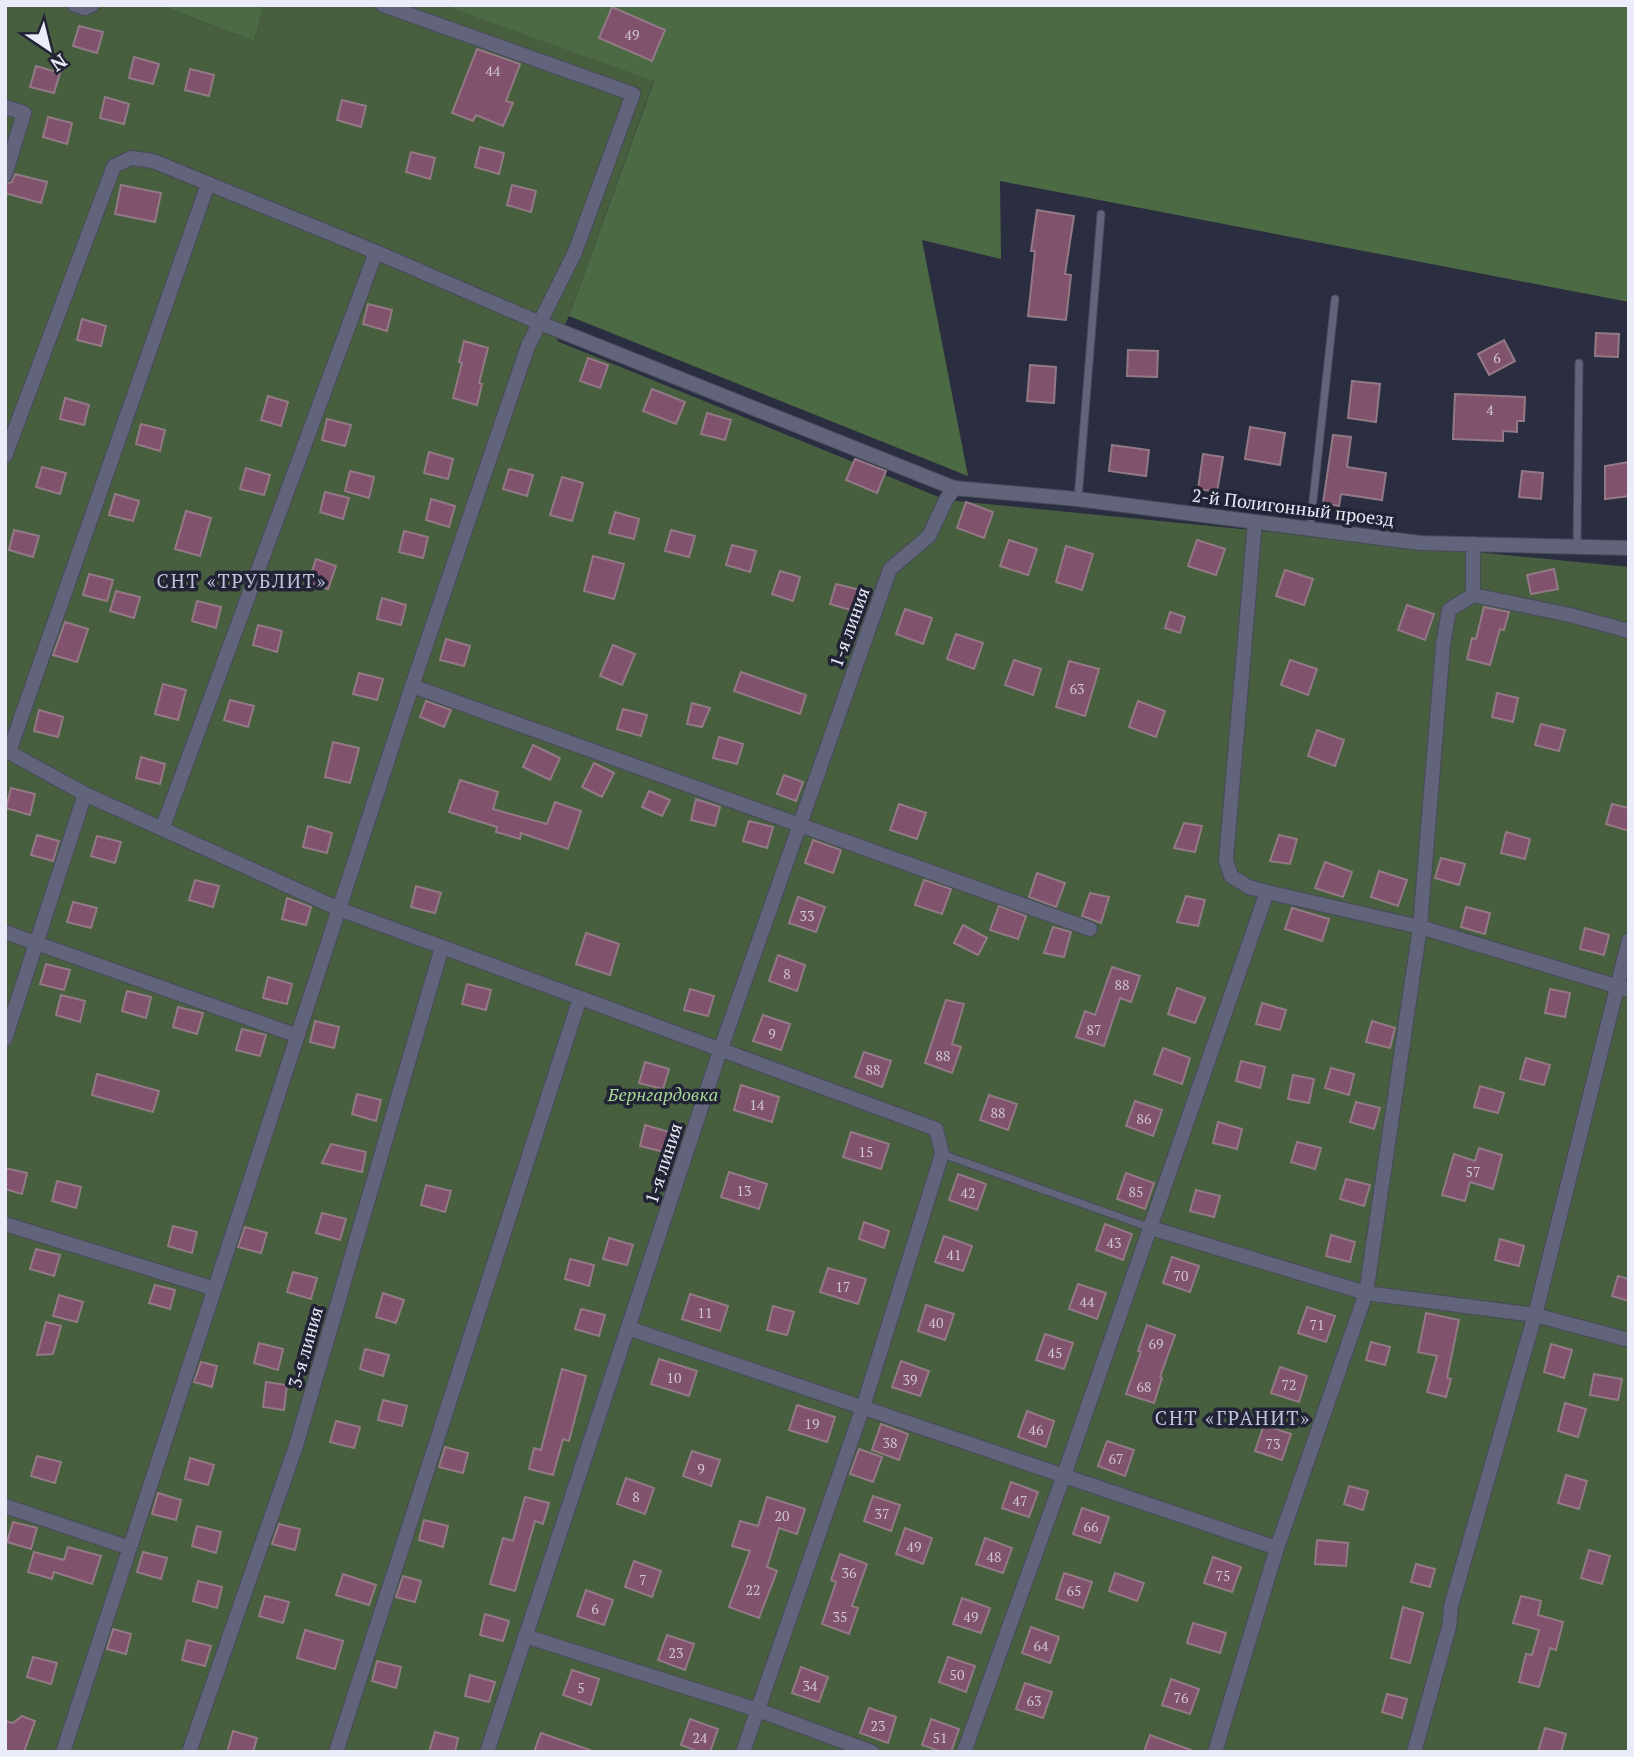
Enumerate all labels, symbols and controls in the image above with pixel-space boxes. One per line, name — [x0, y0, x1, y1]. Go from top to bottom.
north arrow — [14, 14, 84, 84]
house number: 49 — [625, 25, 639, 44]
text: N — [45, 49, 72, 78]
house number: 44 — [486, 61, 501, 80]
house number: 6 — [1493, 348, 1501, 367]
house number: 4 — [1486, 400, 1494, 419]
street label: 2-й Полигонный проезд — [1191, 483, 1395, 531]
district label: СНТ «ТРУБЛИТ» — [156, 568, 328, 593]
street label: 1-я линия — [823, 584, 875, 670]
house number: 63 — [1070, 679, 1084, 698]
house number: 33 — [800, 906, 814, 925]
house number: 8 — [783, 964, 791, 983]
house number: 88 — [1115, 975, 1129, 994]
house number: 87 — [1087, 1020, 1101, 1039]
house number: 9 — [768, 1024, 776, 1043]
house number: 88 — [936, 1046, 950, 1065]
house number: 88 — [866, 1060, 880, 1079]
park label: Бернгардовка — [607, 1082, 718, 1106]
house number: 14 — [750, 1095, 765, 1114]
house number: 88 — [991, 1103, 1005, 1122]
house number: 86 — [1137, 1109, 1152, 1128]
street label: 1-я линия — [639, 1120, 687, 1206]
house number: 15 — [859, 1142, 873, 1161]
house number: 57 — [1466, 1162, 1480, 1181]
house number: 13 — [737, 1181, 751, 1200]
house number: 85 — [1129, 1182, 1143, 1201]
house number: 42 — [961, 1183, 975, 1202]
house number: 43 — [1107, 1233, 1121, 1252]
house number: 41 — [947, 1245, 961, 1264]
house number: 70 — [1174, 1266, 1188, 1285]
house number: 17 — [836, 1277, 850, 1296]
house number: 44 — [1080, 1292, 1095, 1311]
house number: 11 — [698, 1303, 712, 1322]
street label: 3-я линия — [282, 1304, 328, 1390]
house number: 40 — [929, 1313, 943, 1332]
house number: 71 — [1310, 1315, 1324, 1334]
house number: 69 — [1149, 1334, 1163, 1353]
house number: 45 — [1048, 1343, 1062, 1362]
house number: 10 — [667, 1368, 681, 1387]
house number: 39 — [903, 1370, 917, 1389]
house number: 72 — [1282, 1375, 1296, 1394]
house number: 68 — [1137, 1377, 1151, 1396]
district label: СНТ «ГРАНИТ» — [1155, 1405, 1311, 1430]
house number: 19 — [805, 1414, 819, 1433]
house number: 46 — [1029, 1420, 1044, 1439]
house number: 38 — [883, 1433, 897, 1452]
house number: 73 — [1266, 1434, 1280, 1453]
house number: 67 — [1109, 1449, 1123, 1468]
house number: 9 — [697, 1459, 705, 1478]
house number: 8 — [632, 1487, 640, 1506]
house number: 47 — [1013, 1491, 1027, 1510]
house number: 37 — [875, 1504, 889, 1523]
house number: 20 — [775, 1506, 789, 1525]
house number: 66 — [1084, 1517, 1099, 1536]
house number: 49 — [907, 1537, 921, 1556]
house number: 48 — [987, 1547, 1001, 1566]
house number: 36 — [842, 1563, 857, 1582]
house number: 75 — [1216, 1566, 1230, 1585]
house number: 7 — [639, 1570, 647, 1589]
house number: 22 — [746, 1580, 760, 1599]
house number: 65 — [1067, 1581, 1081, 1600]
house number: 6 — [591, 1599, 599, 1618]
house number: 35 — [833, 1607, 847, 1626]
house number: 49 — [964, 1607, 978, 1626]
house number: 64 — [1034, 1636, 1049, 1655]
house number: 23 — [669, 1643, 683, 1662]
house number: 50 — [950, 1665, 964, 1684]
house number: 34 — [803, 1676, 818, 1695]
house number: 5 — [577, 1678, 585, 1697]
house number: 76 — [1174, 1688, 1189, 1707]
house number: 63 — [1027, 1691, 1041, 1710]
house number: 23 — [871, 1716, 885, 1735]
house number: 24 — [693, 1728, 708, 1747]
house number: 51 — [933, 1728, 947, 1747]

